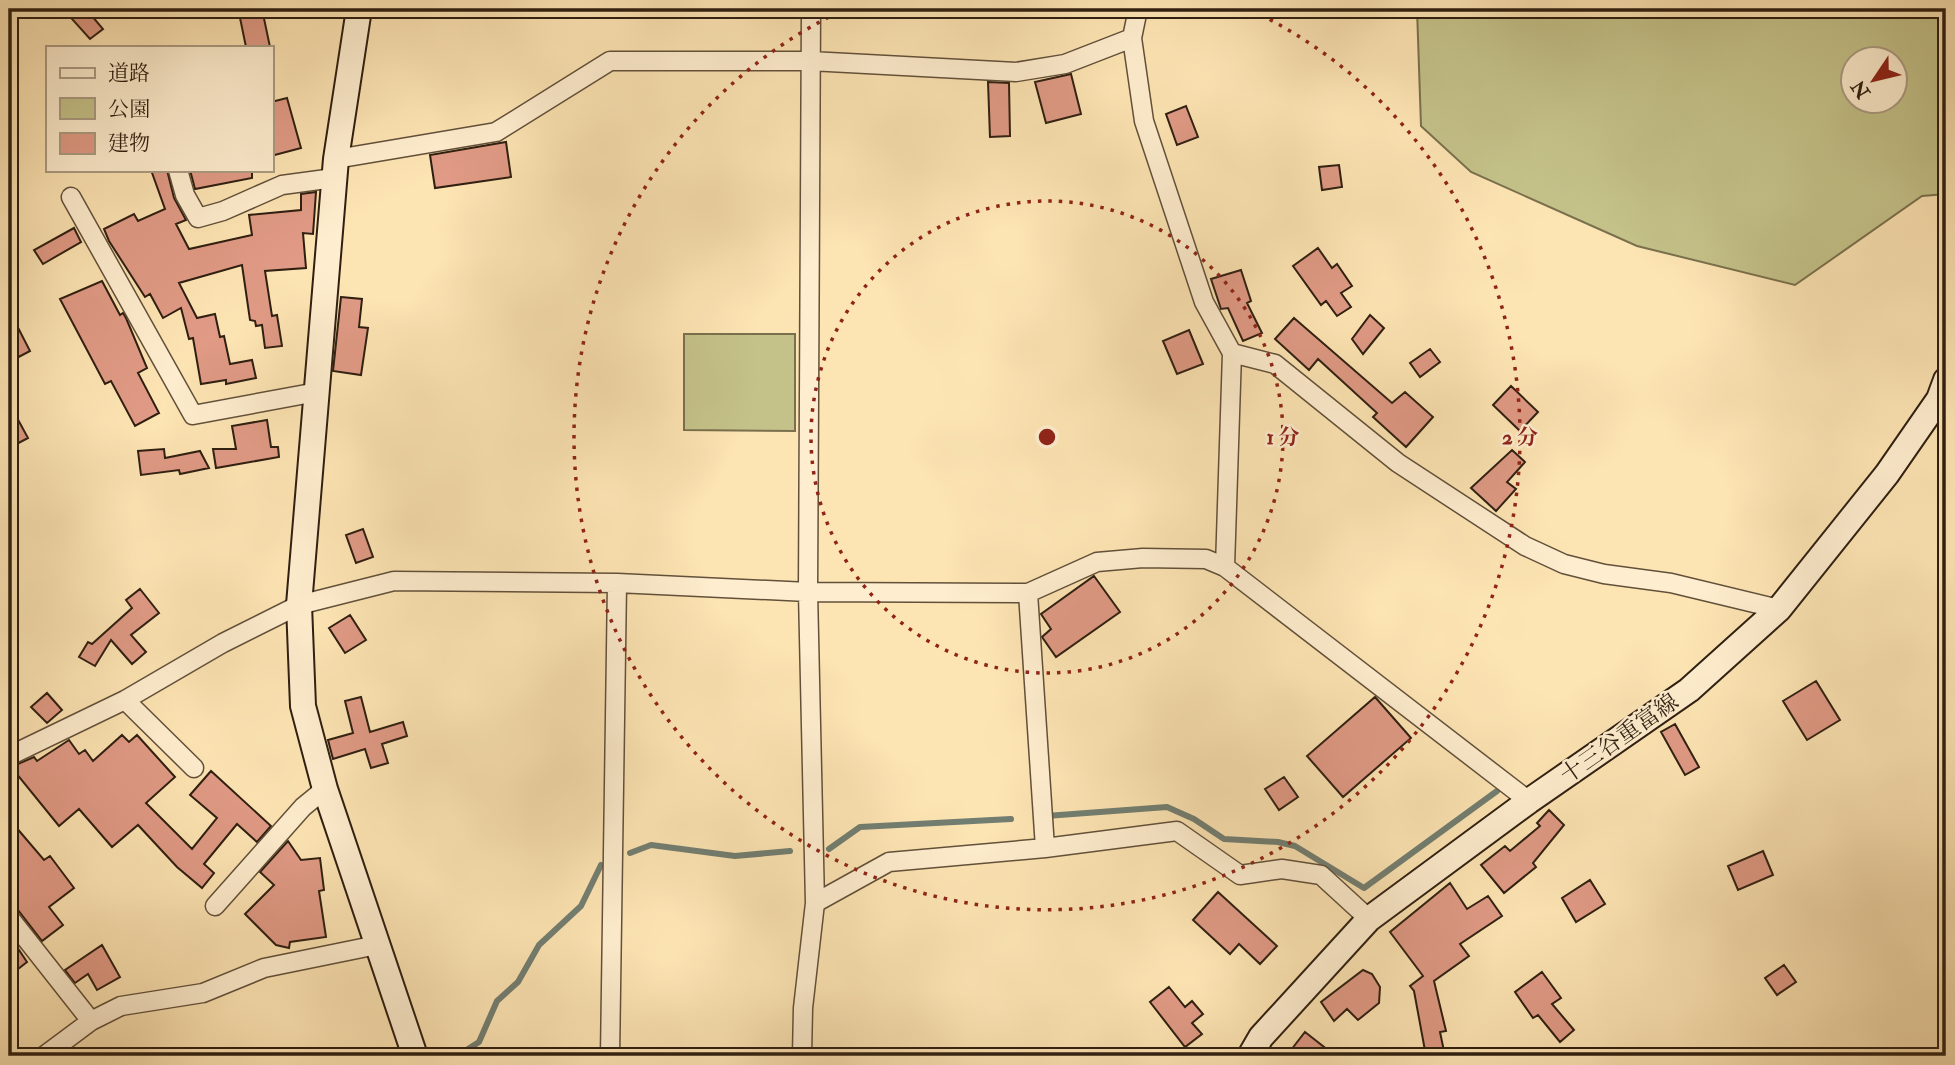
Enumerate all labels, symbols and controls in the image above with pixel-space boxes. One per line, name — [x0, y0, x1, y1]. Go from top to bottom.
legend — [46, 46, 273, 172]
north arrow — [1840, 46, 1910, 116]
text: 道路 — [108, 60, 150, 87]
text: N — [1846, 75, 1876, 104]
text: 公園 — [108, 96, 150, 123]
text: 建物 — [108, 130, 150, 157]
text: 1 分 — [1267, 424, 1299, 451]
text: 2 分 — [1502, 424, 1538, 451]
centre of rings — [1035, 425, 1059, 449]
street label: 十三谷重富線 — [1554, 687, 1684, 790]

